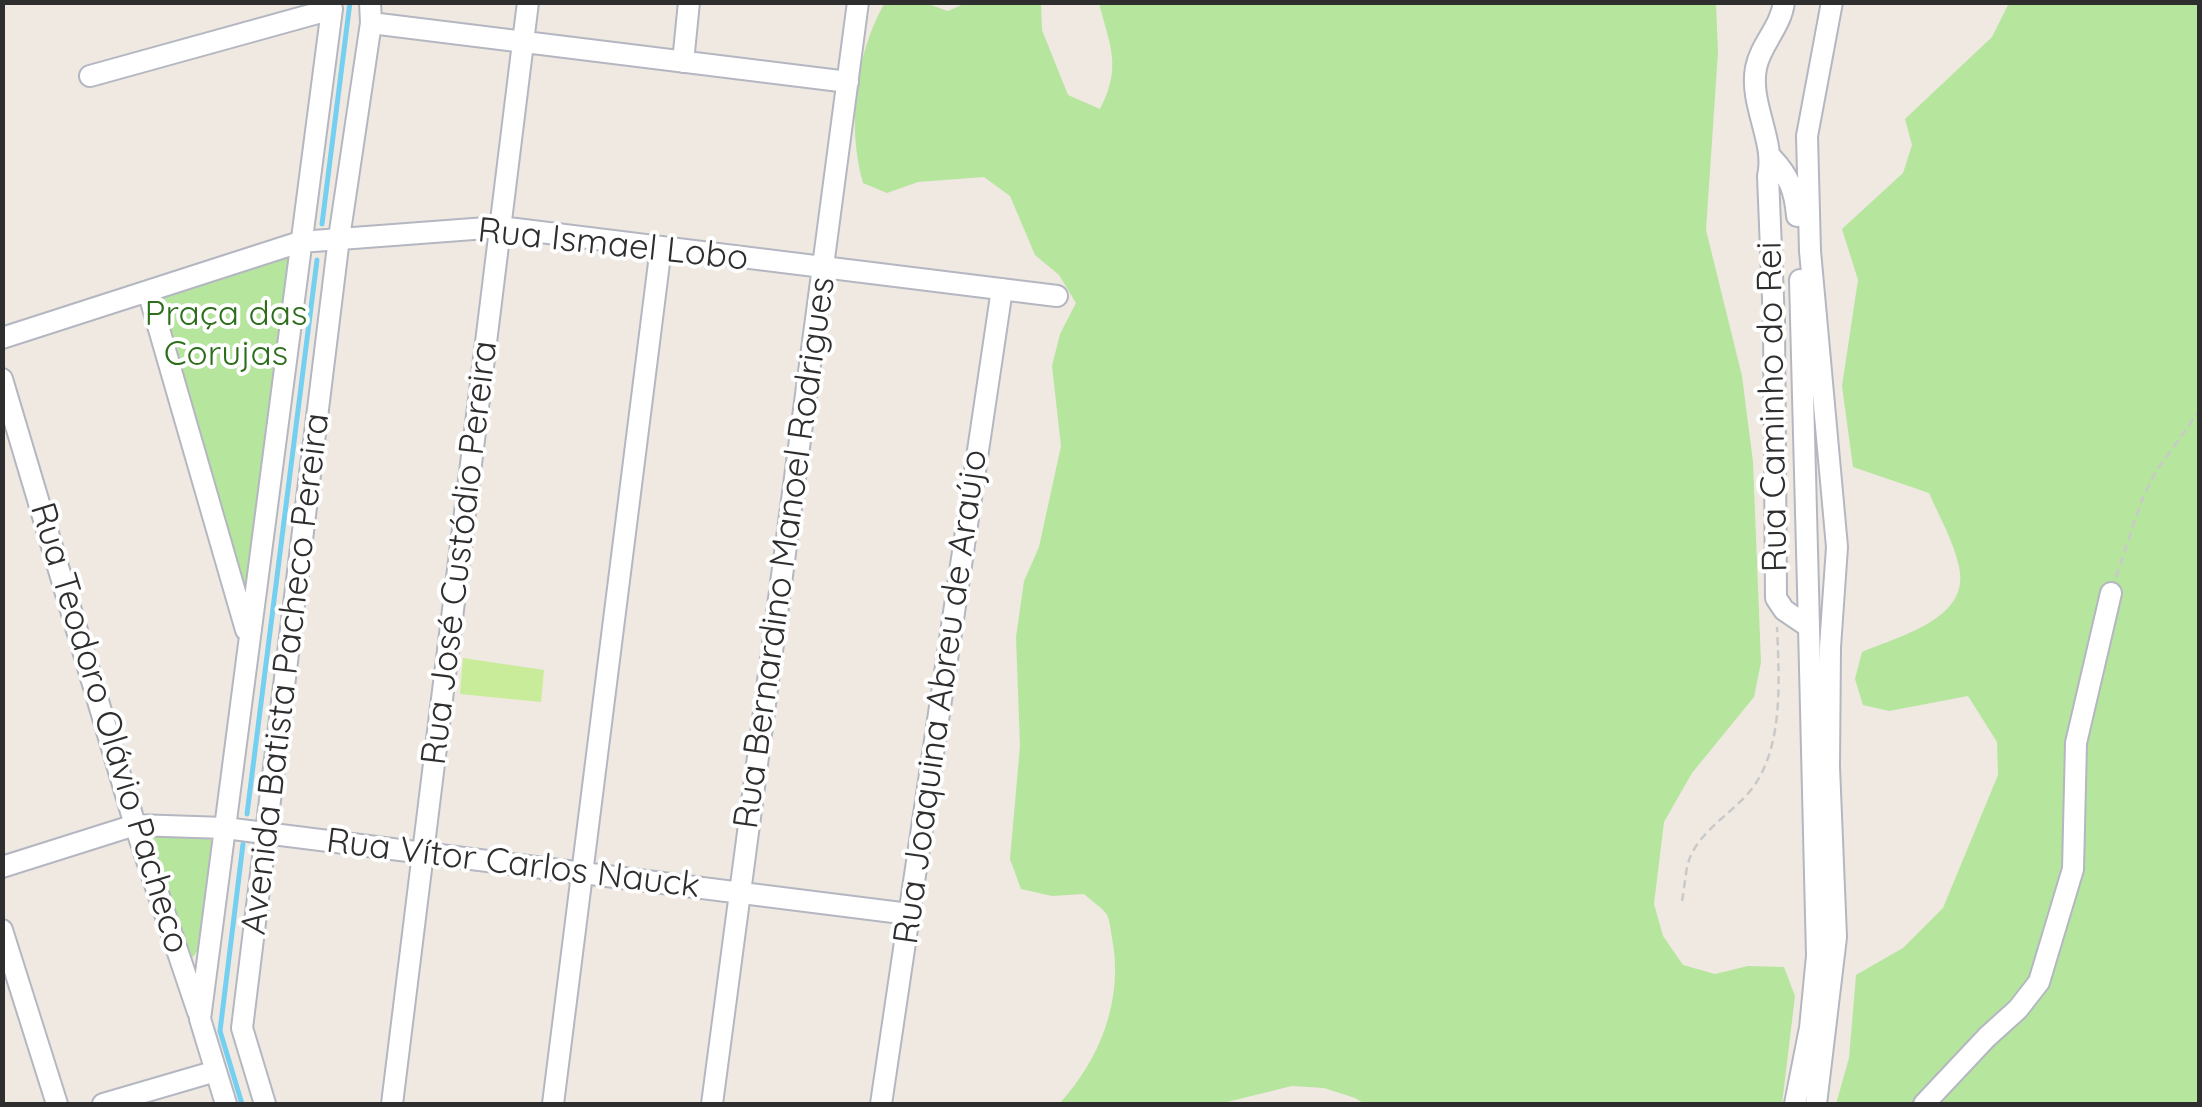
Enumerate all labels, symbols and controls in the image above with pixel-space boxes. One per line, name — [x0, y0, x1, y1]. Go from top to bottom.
street label: Rua Ismael Lobo — [476, 210, 750, 280]
street label: Rua Caminho do Rei — [1749, 241, 1797, 573]
street label: Rua Bernardino Manoel Rodrigues — [725, 274, 845, 832]
park label: Praça das Corujas — [145, 293, 307, 375]
street label: Rua José Custódio Pereira — [413, 339, 507, 767]
street label: Avenida Batista Pacheco Pereira — [233, 411, 339, 937]
street label: Rua Joaquina Abreu de Araújo — [885, 447, 997, 947]
street label: Rua Teodoro Olávio Pacheco — [20, 498, 198, 958]
street label: Rua Vítor Carlos Nauck — [324, 820, 702, 908]

